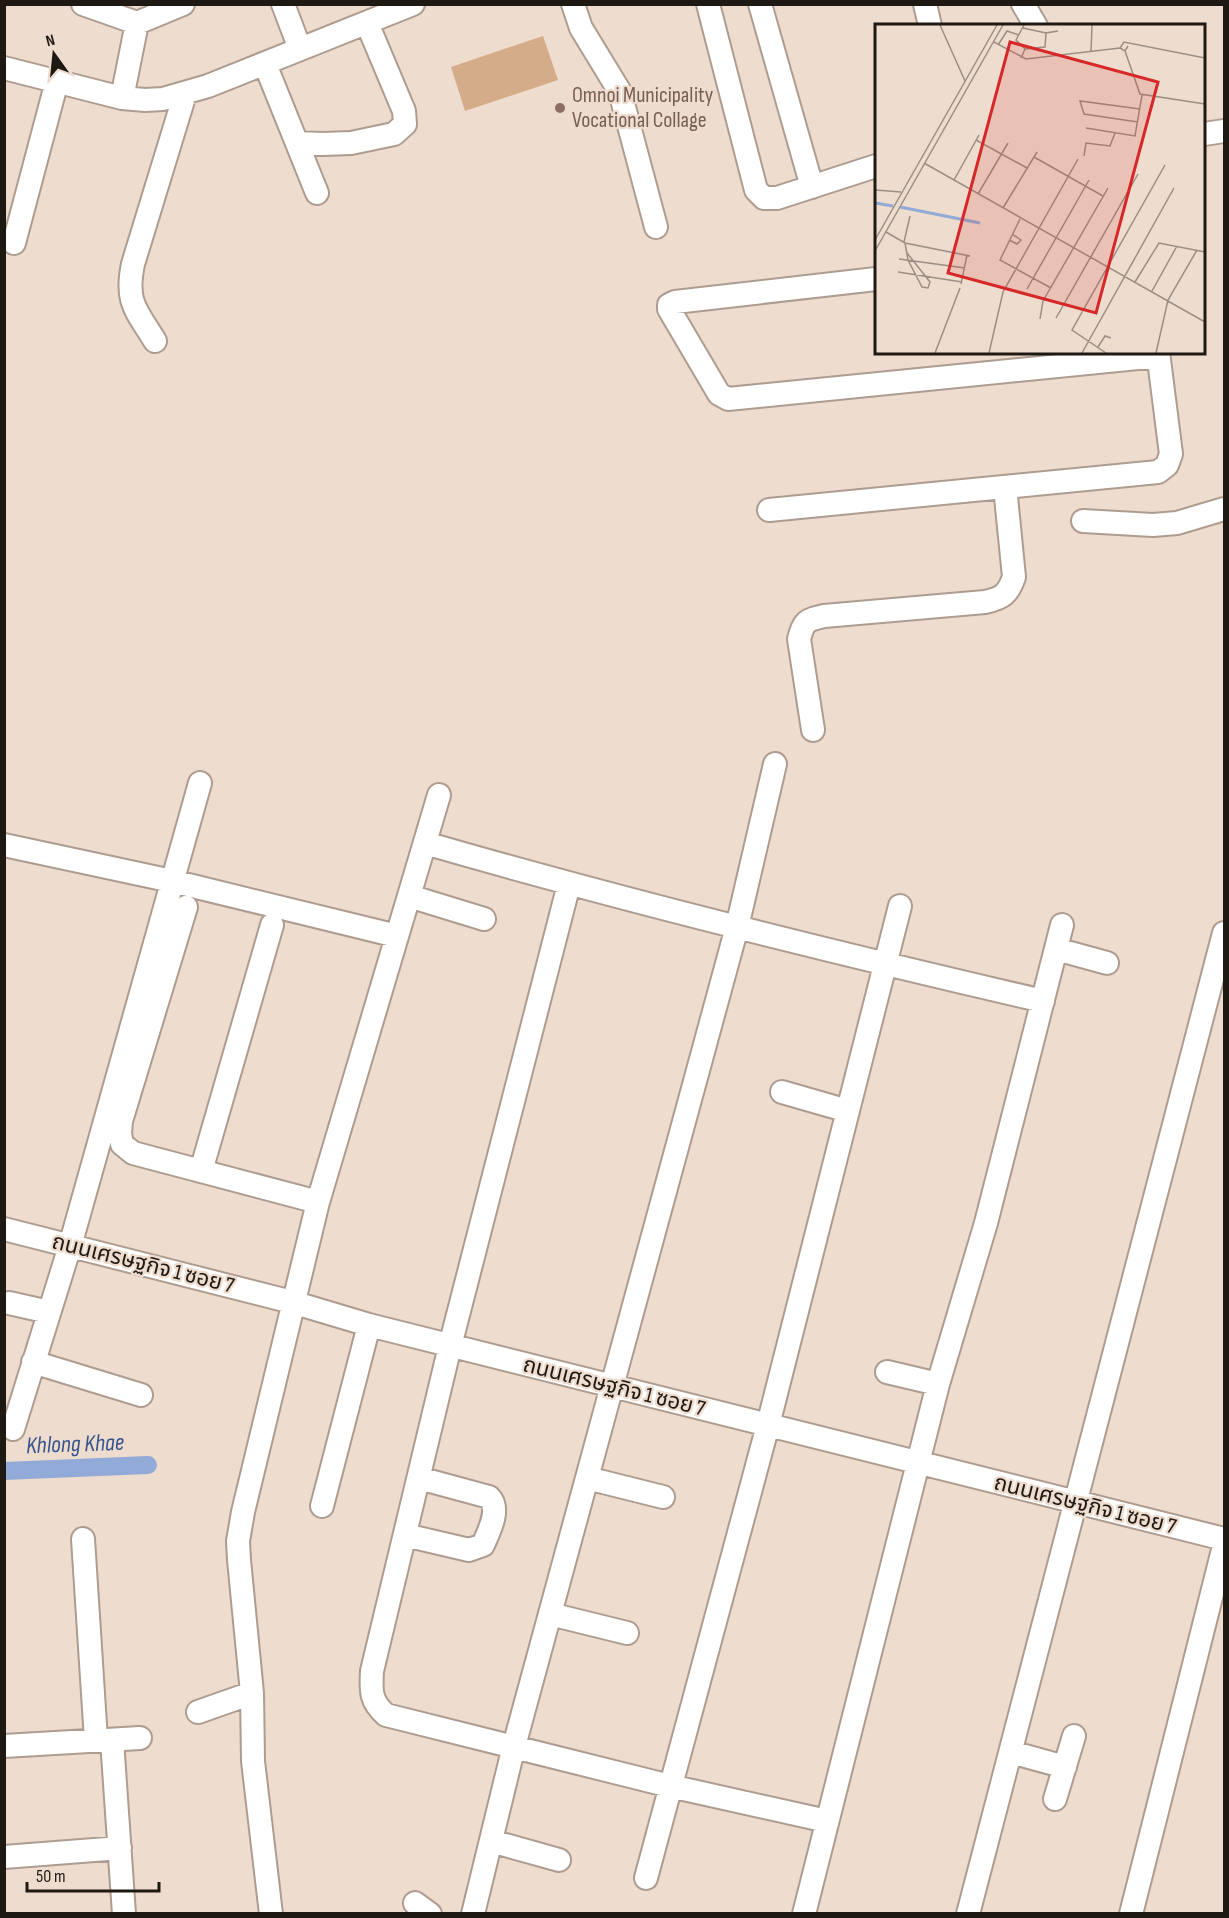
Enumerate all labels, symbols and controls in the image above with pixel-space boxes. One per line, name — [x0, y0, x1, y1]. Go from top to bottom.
north arrow — [24, 24, 84, 84]
inset map — [875, 24, 1205, 354]
text: N — [44, 31, 57, 51]
place label: Omnoi Municipality Vocational Collage — [572, 82, 714, 134]
marker: Omnoi Municipality Vocational Collage — [553, 101, 567, 115]
street label: ถนนเศรษฐกิจ 1 ซอย 7 — [49, 1228, 237, 1300]
street label: ถนนเศรษฐกิจ 1 ซอย 7 — [520, 1351, 708, 1423]
water label: Khlong Khae — [25, 1428, 125, 1460]
street label: ถนนเศรษฐกิจ 1 ซอย 7 — [991, 1469, 1179, 1541]
scale bar — [27, 1855, 159, 1893]
text: 50 m — [36, 1866, 66, 1887]

